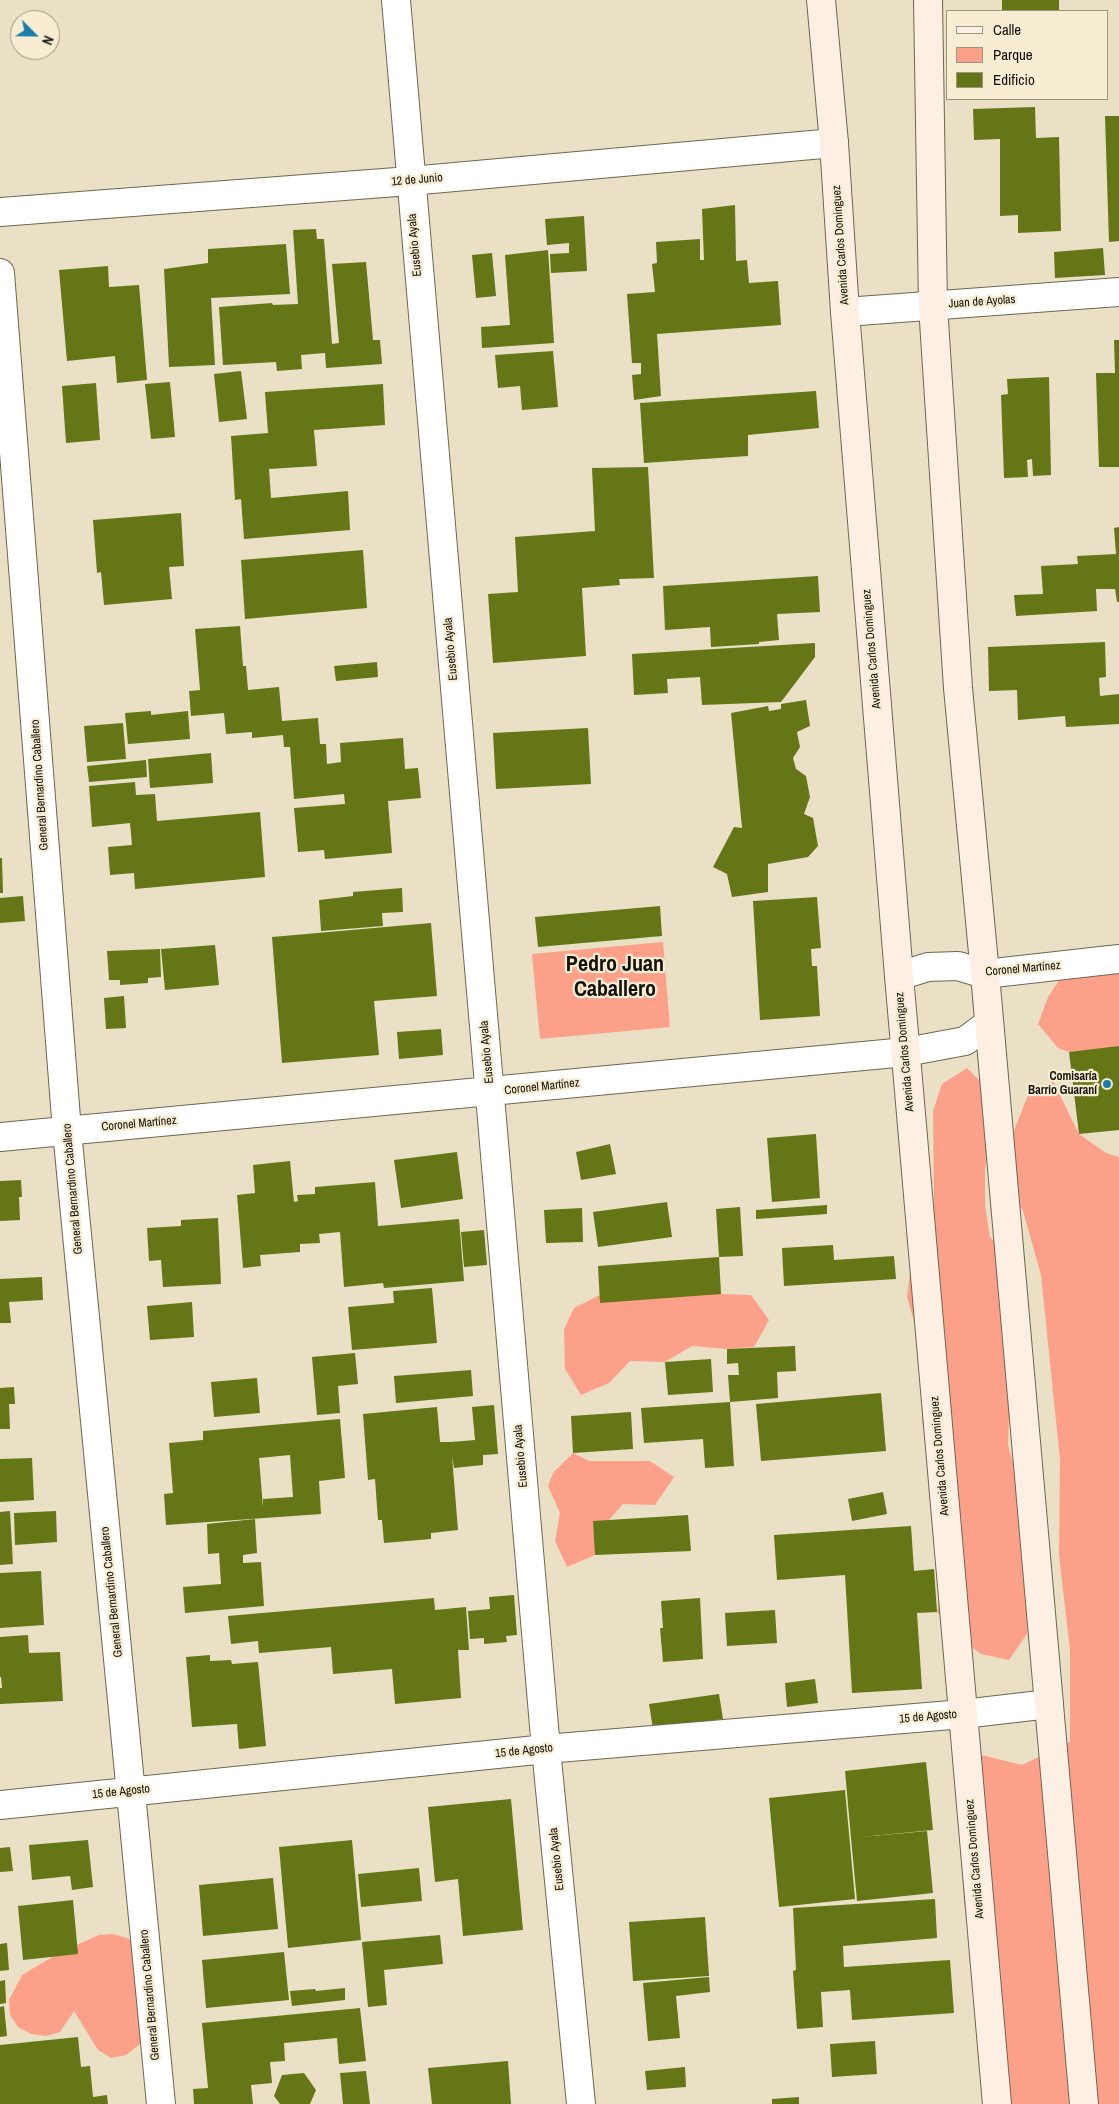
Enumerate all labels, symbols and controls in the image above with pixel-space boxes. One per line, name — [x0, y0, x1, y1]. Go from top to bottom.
north arrow — [10, 10, 60, 60]
legend — [946, 10, 1109, 100]
text: Calle — [993, 19, 1021, 40]
text: N — [38, 33, 58, 48]
text: Parque — [993, 44, 1033, 65]
text: Edificio — [993, 69, 1035, 90]
street label: 12 de Junio — [391, 171, 443, 189]
street label: Avenida Carlos Dominguez — [830, 185, 852, 305]
street label: Eusebio Ayala — [405, 213, 425, 277]
street label: Juan de Ayolas — [948, 292, 1016, 312]
street label: Avenida Carlos Dominguez — [860, 589, 884, 709]
street label: Eusebio Ayala — [441, 617, 461, 681]
street label: General Bernardino Caballero — [28, 719, 52, 851]
district label: Pedro Juan Caballero — [566, 952, 664, 1004]
street label: Coronel Martínez — [985, 959, 1061, 979]
street label: Avenida Carlos Dominguez — [893, 992, 917, 1112]
street label: Eusebio Ayala — [477, 1020, 497, 1084]
place label: Comisaría Barrio Guaraní — [1028, 1070, 1097, 1098]
street label: Coronel Martínez — [504, 1076, 580, 1098]
marker: Comisaría Barrio Guaraní — [1101, 1078, 1113, 1090]
street label: Coronel Martínez — [101, 1114, 177, 1134]
street label: General Bernardino Caballero — [60, 1123, 86, 1255]
street label: Avenida Carlos Dominguez — [928, 1396, 952, 1516]
street label: Eusebio Ayala — [511, 1424, 531, 1488]
street label: General Bernardino Caballero — [98, 1526, 126, 1658]
street label: 15 de Agosto — [898, 1707, 958, 1727]
street label: 15 de Agosto — [494, 1741, 554, 1761]
street label: 15 de Agosto — [91, 1782, 151, 1802]
street label: Avenida Carlos Dominguez — [963, 1799, 987, 1919]
street label: Eusebio Ayala — [547, 1827, 567, 1891]
street label: General Bernardino Caballero — [137, 1929, 163, 2061]

